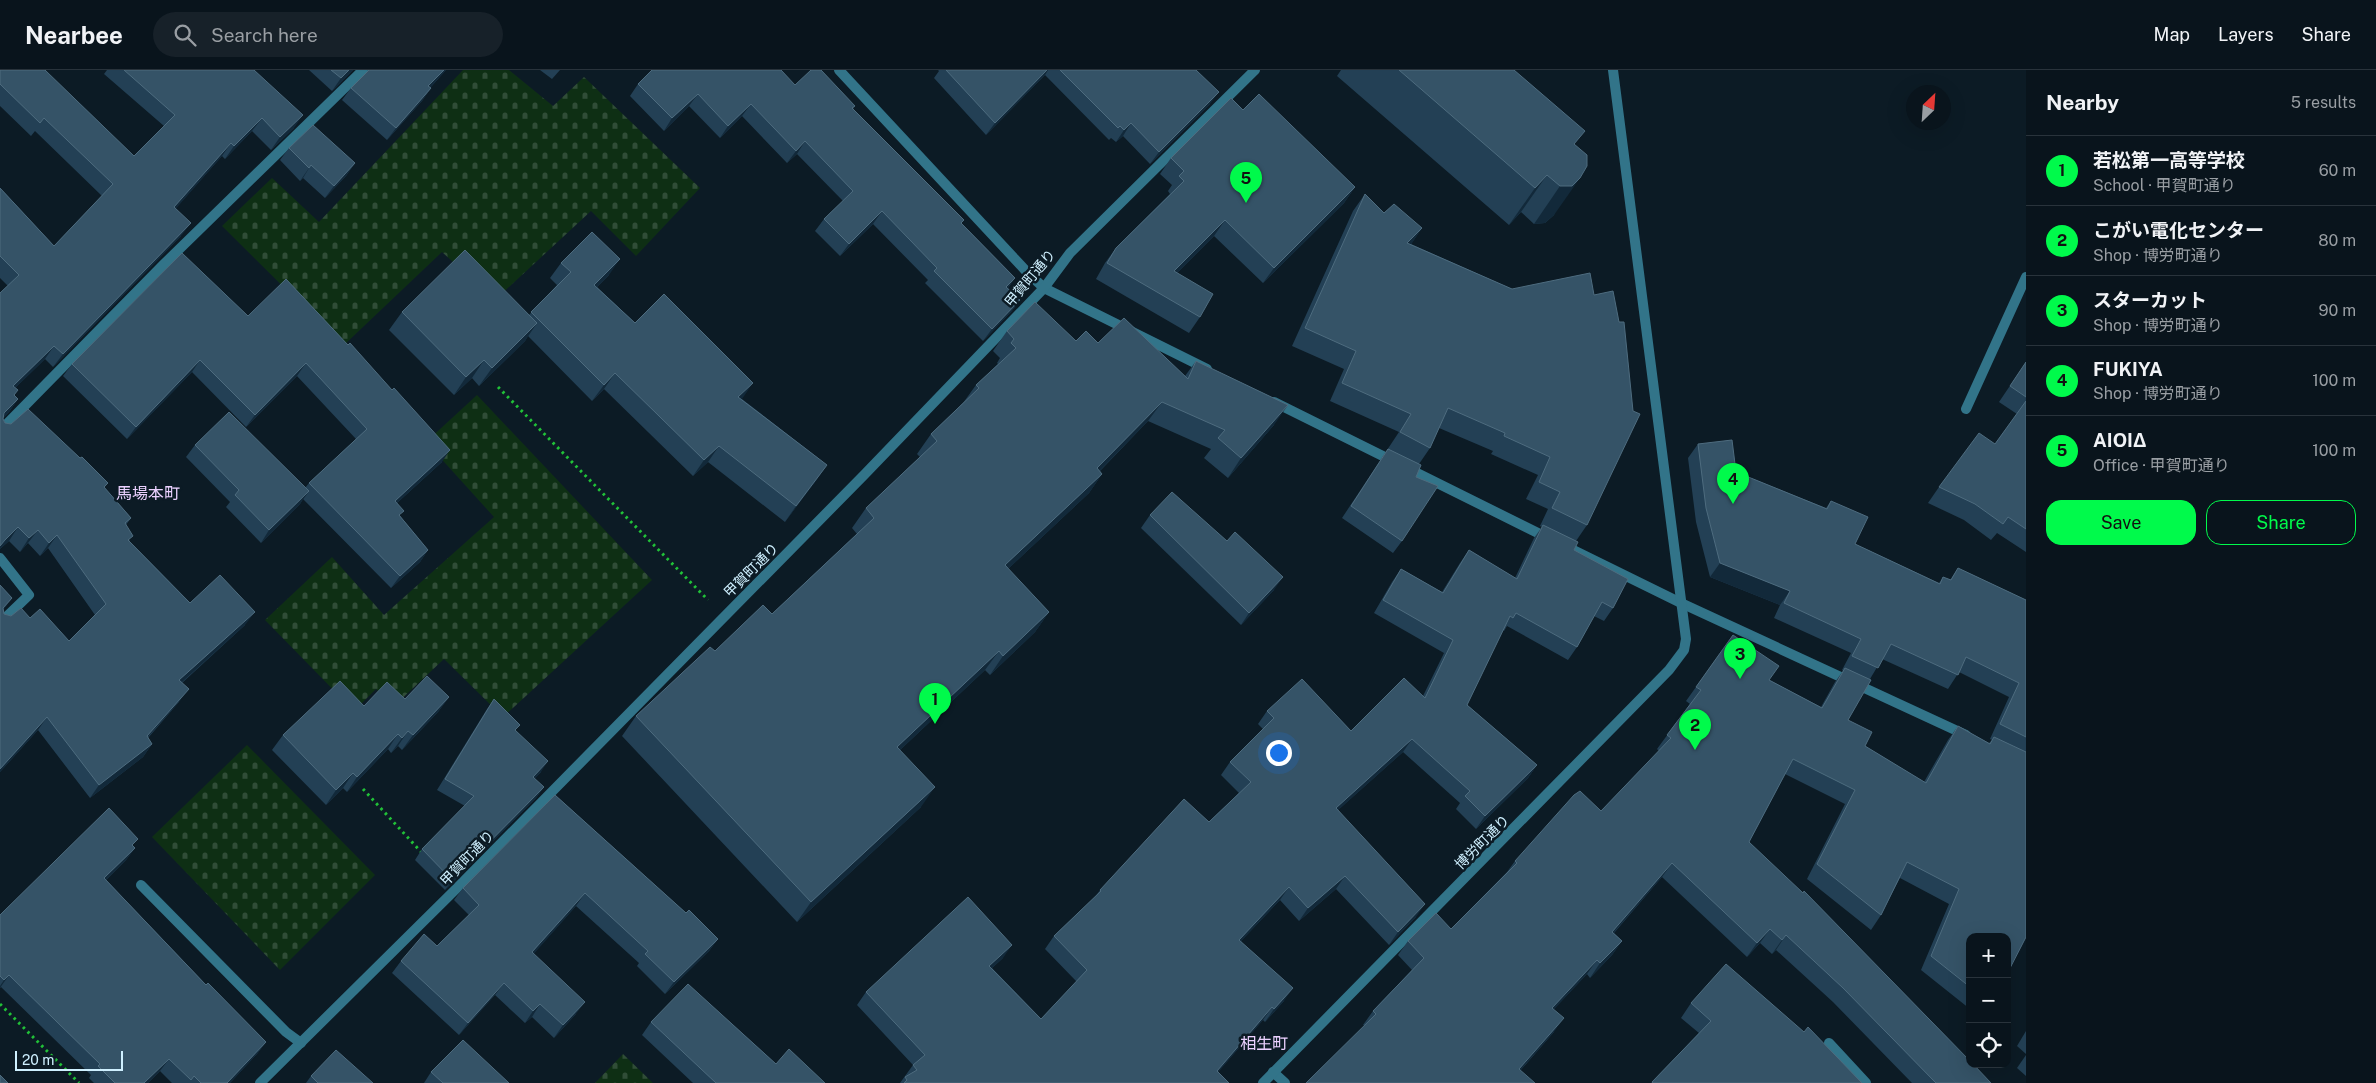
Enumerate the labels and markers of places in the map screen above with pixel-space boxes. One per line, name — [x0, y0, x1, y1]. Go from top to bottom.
pin: 5 — [1230, 162, 1262, 203]
pin: 4 — [1717, 463, 1749, 504]
pin: 3 — [1724, 638, 1756, 679]
pin: 1 — [919, 683, 951, 724]
pin: 2 — [1679, 709, 1711, 750]

